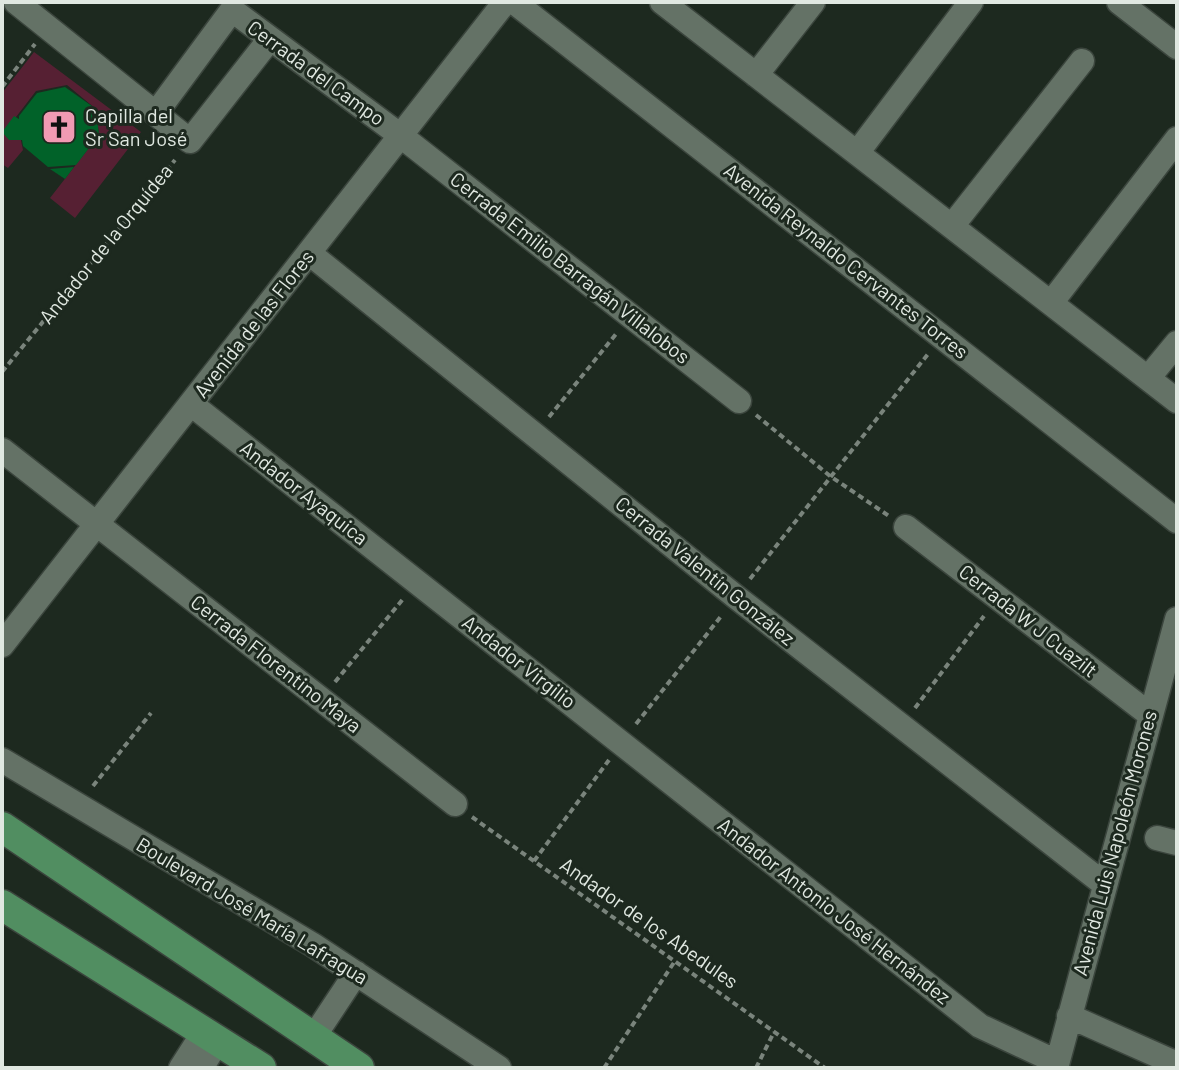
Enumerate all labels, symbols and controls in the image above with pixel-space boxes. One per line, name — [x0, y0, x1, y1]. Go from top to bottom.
street label: Cerrada del Campo — [243, 14, 390, 130]
place label: Capilla del Sr San José — [85, 103, 187, 150]
church icon: Capilla del Sr San José — [40, 108, 78, 146]
street label: Avenida Reynaldo Cervantes Torres — [720, 157, 973, 363]
street label: Andador de la Orquídea — [33, 159, 177, 328]
street label: Cerrada Emilio Barragán Villalobos — [446, 166, 695, 368]
street label: Avenida de las Flores — [188, 245, 318, 402]
street label: Andador Ayaquica — [236, 435, 373, 549]
street label: Cerrada Valentín González — [611, 491, 800, 650]
street label: Cerrada W J Cuazilt — [955, 559, 1102, 682]
street label: Cerrada Florentino Maya — [187, 589, 367, 737]
street label: Andador Virgilio — [458, 609, 581, 713]
street label: Avenida Luis Napoleón Morones — [1067, 708, 1161, 978]
street label: Andador Antonio José Hernández — [714, 812, 956, 1009]
street label: Boulevard José María Lafragua — [133, 831, 372, 989]
street label: Andador de los Abedules — [556, 852, 743, 993]

